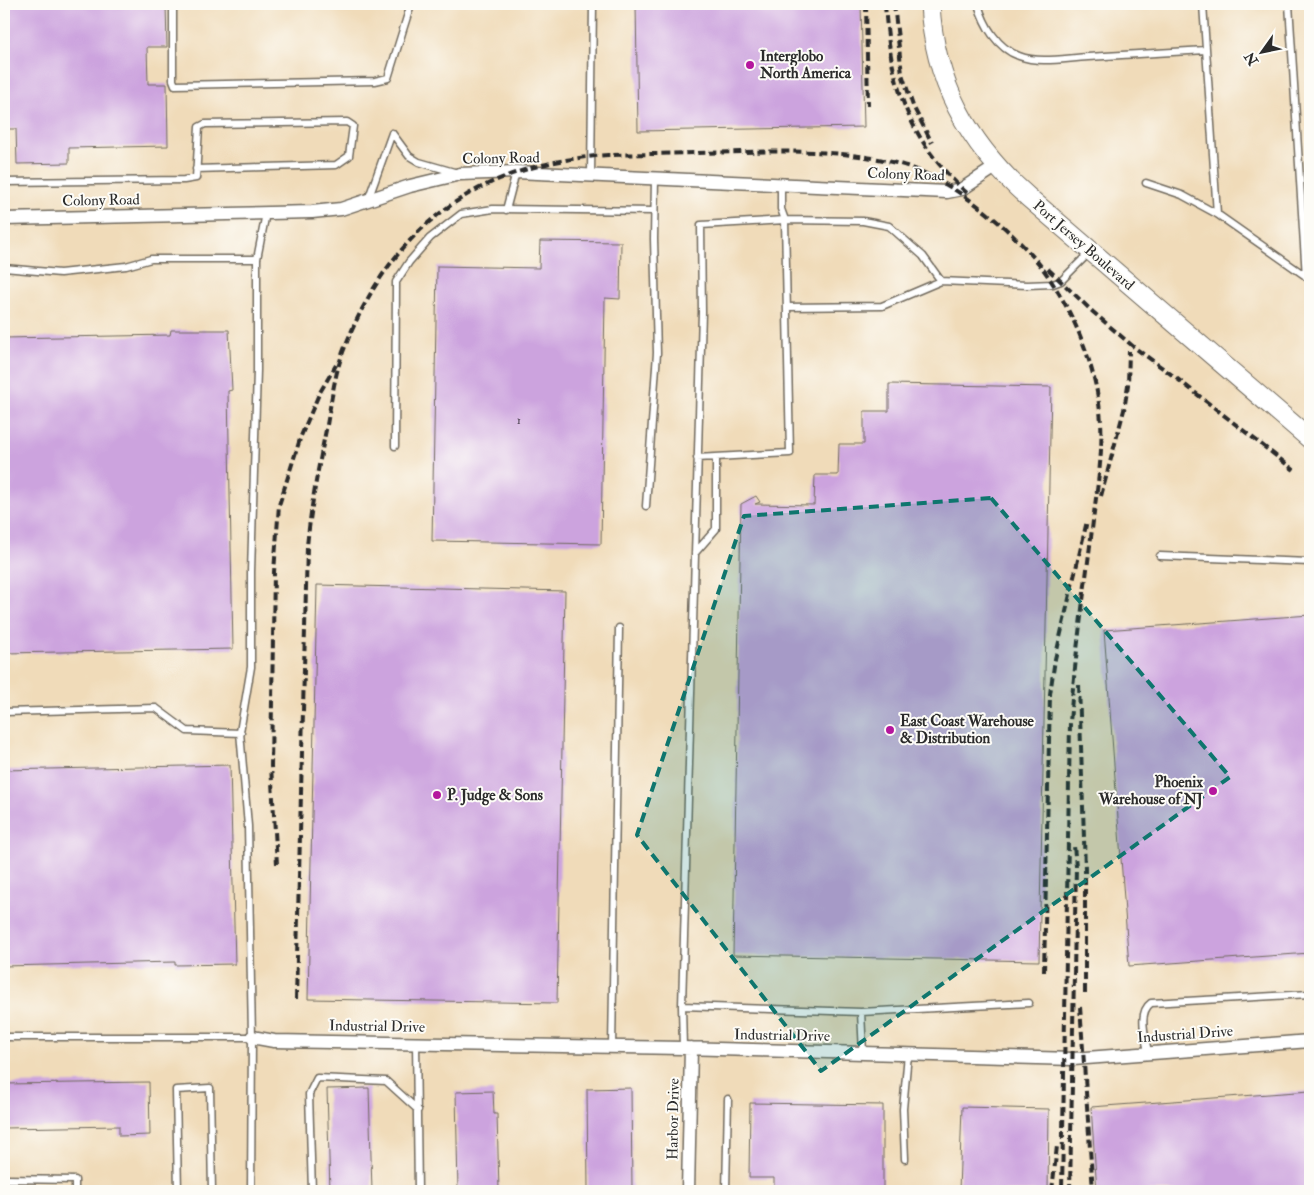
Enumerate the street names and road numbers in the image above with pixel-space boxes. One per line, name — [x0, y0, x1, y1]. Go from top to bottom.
street label: Colony Road — [462, 148, 541, 169]
street label: Colony Road — [867, 164, 946, 185]
street label: Colony Road — [62, 190, 141, 211]
street label: Port Jersey Boulevard — [1028, 196, 1139, 296]
street label: Industrial Drive — [329, 1016, 425, 1037]
street label: Industrial Drive — [1136, 1022, 1234, 1047]
street label: Industrial Drive — [734, 1025, 830, 1046]
street label: Harbor Drive — [663, 1078, 684, 1160]

